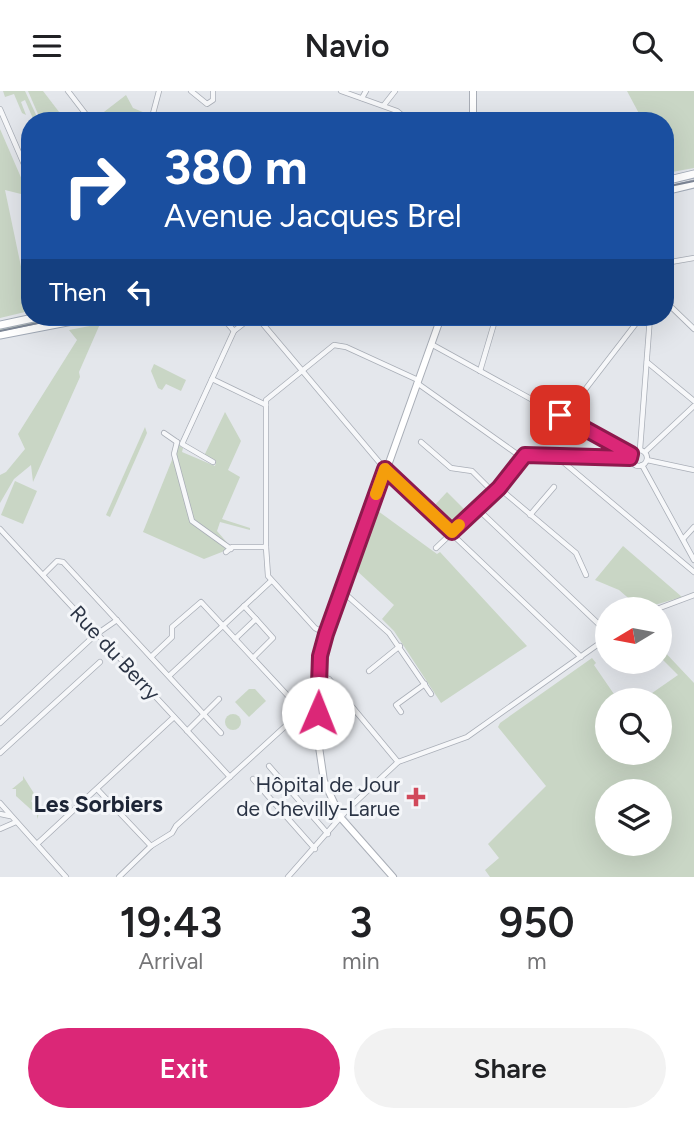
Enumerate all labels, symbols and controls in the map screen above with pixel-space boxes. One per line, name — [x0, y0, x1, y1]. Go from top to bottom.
icon: menu — [28, 27, 66, 65]
text: Navio — [304, 27, 390, 65]
icon: search — [628, 27, 666, 65]
text: 380 m — [164, 137, 307, 196]
icon: right — [49, 140, 140, 231]
text: Avenue Jacques Brel — [164, 197, 462, 235]
icon: left — [121, 273, 159, 311]
text: Then — [49, 276, 107, 308]
pin — [530, 385, 590, 445]
icon: arrive — [541, 396, 579, 434]
north arrow — [595, 597, 672, 674]
map controls — [595, 597, 672, 856]
street label: Rue du Berry — [65, 600, 166, 705]
position arrow — [281, 676, 355, 750]
button: search — [595, 688, 672, 765]
place label: Hôpital de Jour de Chevilly-Larue — [236, 772, 400, 821]
button: layers — [595, 779, 672, 856]
marker: Hôpital de Jour de Chevilly-Larue — [406, 787, 426, 807]
district label: Les Sorbiers — [33, 790, 163, 818]
text: 19:43 — [119, 897, 223, 948]
text: 3 — [349, 897, 372, 948]
text: 950 — [499, 897, 575, 948]
text: Arrival — [138, 947, 203, 975]
text: min — [342, 947, 380, 975]
text: m — [527, 947, 547, 975]
button: Exit — [28, 1028, 340, 1108]
button: Share — [354, 1028, 666, 1108]

